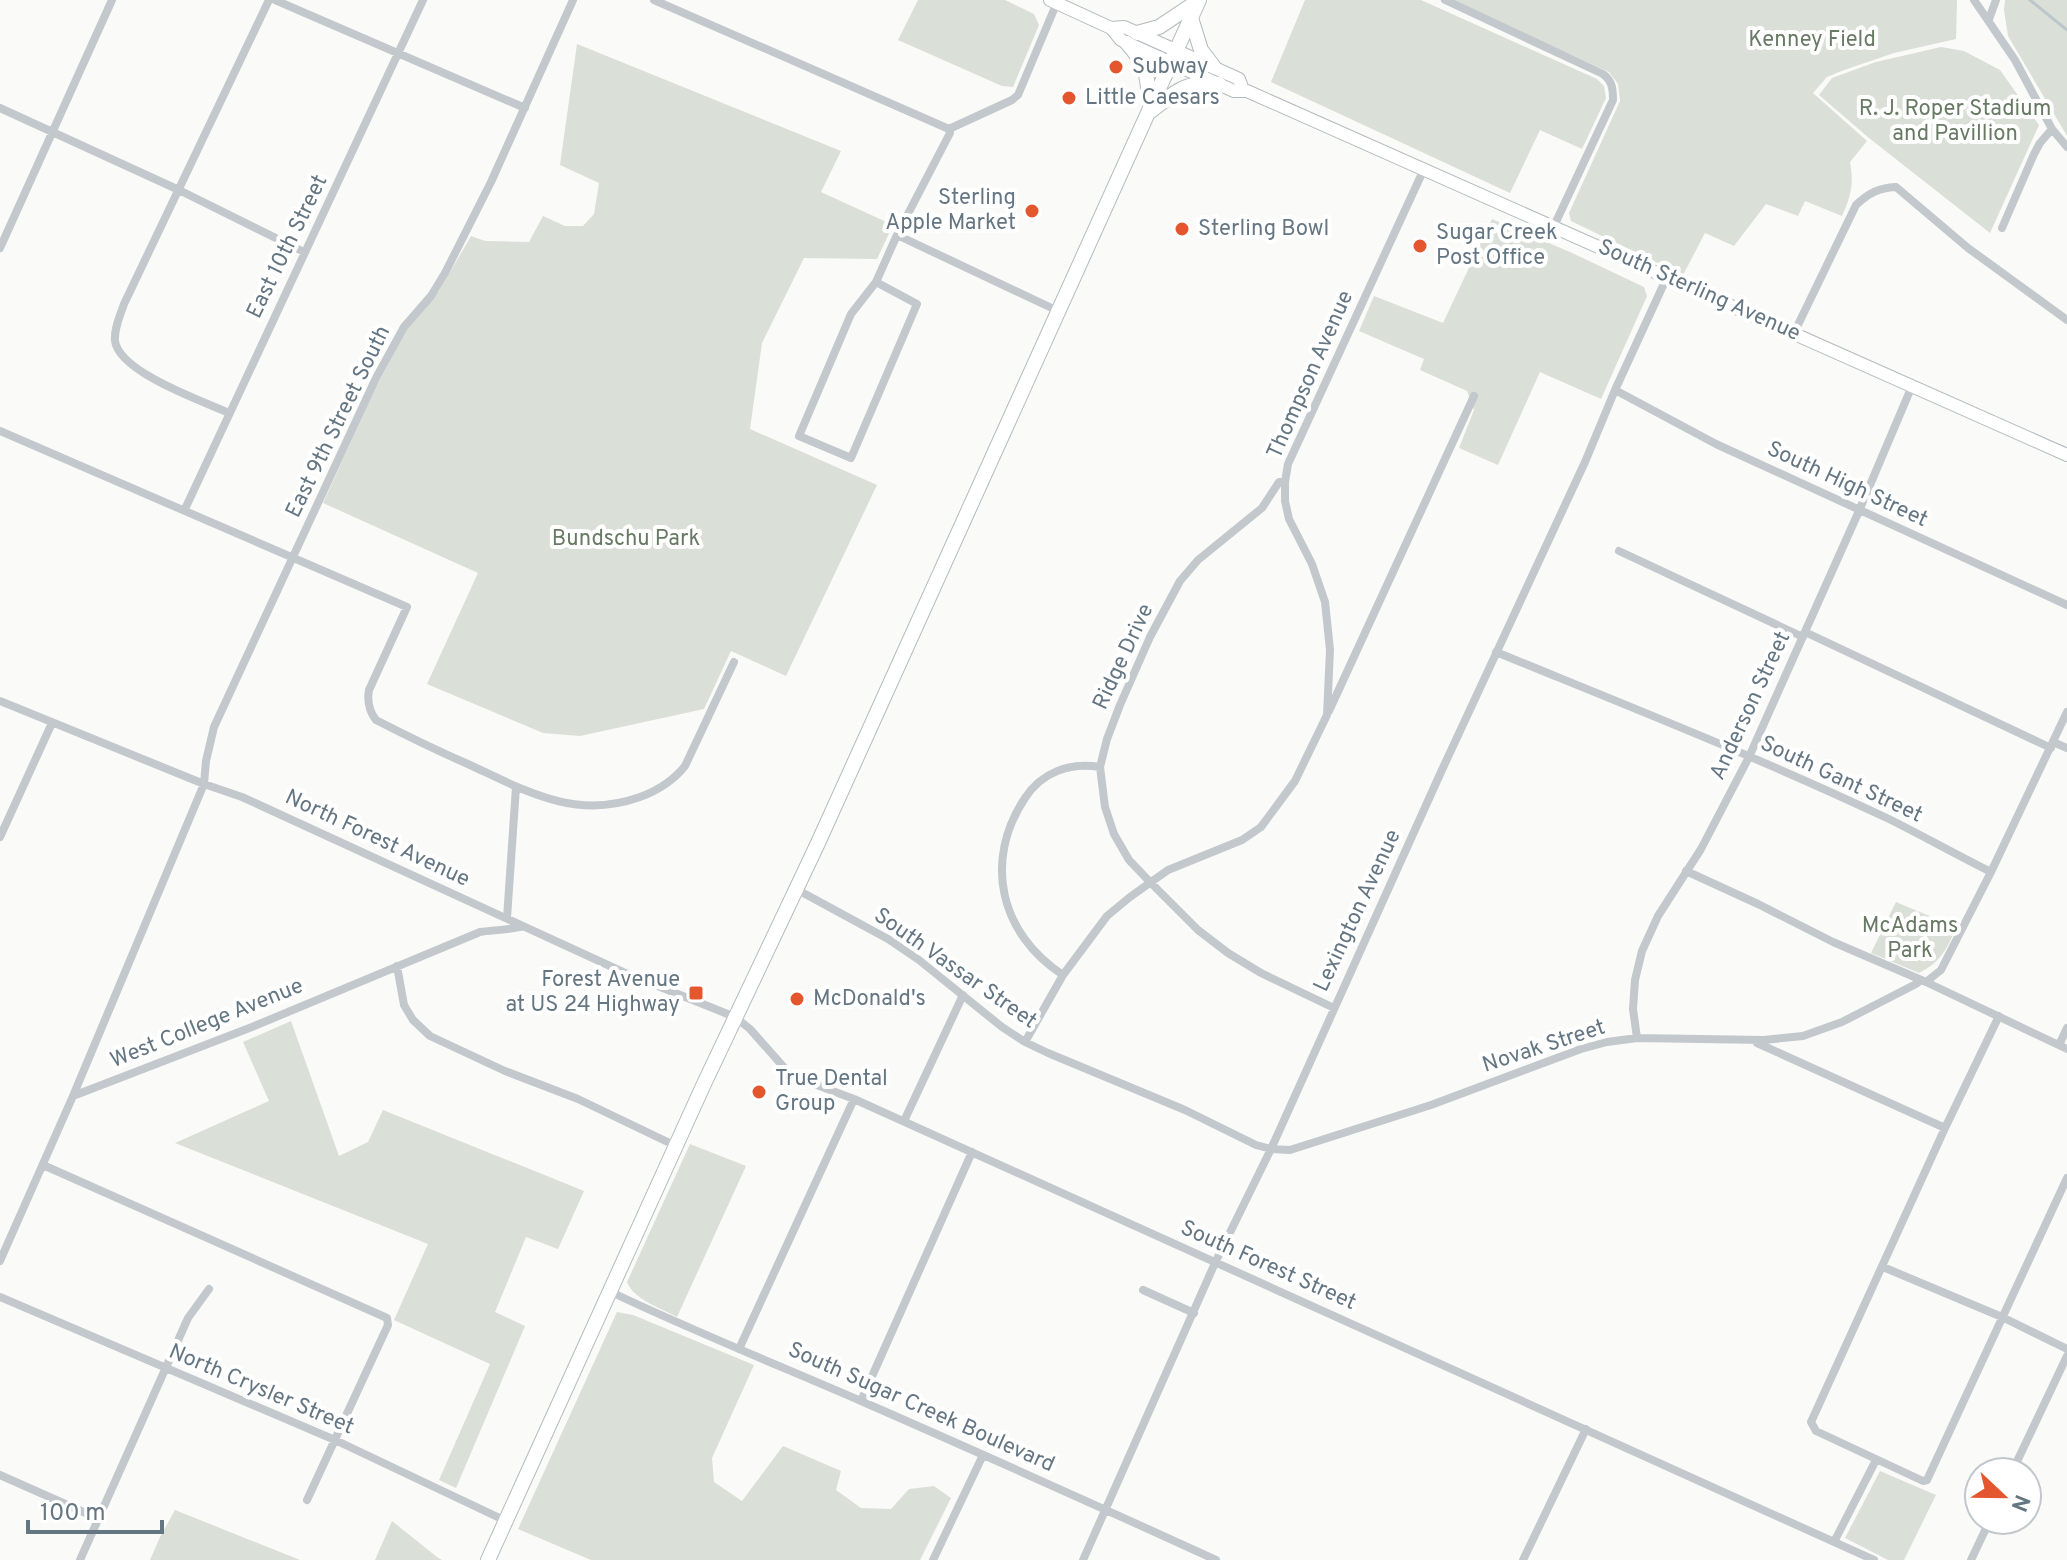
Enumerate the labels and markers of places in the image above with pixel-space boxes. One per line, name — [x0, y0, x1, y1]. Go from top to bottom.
place label: Subway — [1132, 54, 1208, 81]
marker: Subway — [1107, 58, 1125, 76]
place label: Little Caesars — [1085, 85, 1220, 112]
marker: Little Caesars — [1060, 89, 1078, 107]
place label: Sterling Apple Market — [885, 185, 1016, 237]
marker: Sterling Apple Market — [1023, 202, 1041, 220]
place label: Sterling Bowl — [1198, 216, 1329, 243]
marker: Sterling Bowl — [1173, 220, 1191, 238]
place label: Sugar Creek Post Office — [1436, 220, 1558, 272]
marker: Sugar Creek Post Office — [1411, 237, 1429, 255]
place label: Forest Avenue at US 24 Highway — [505, 967, 680, 1019]
marker: Forest Avenue at US 24 Highway — [687, 984, 705, 1002]
place label: McDonald's — [813, 986, 926, 1013]
marker: McDonald's — [788, 990, 806, 1008]
place label: True Dental Group — [775, 1066, 888, 1118]
marker: True Dental Group — [750, 1083, 768, 1101]

